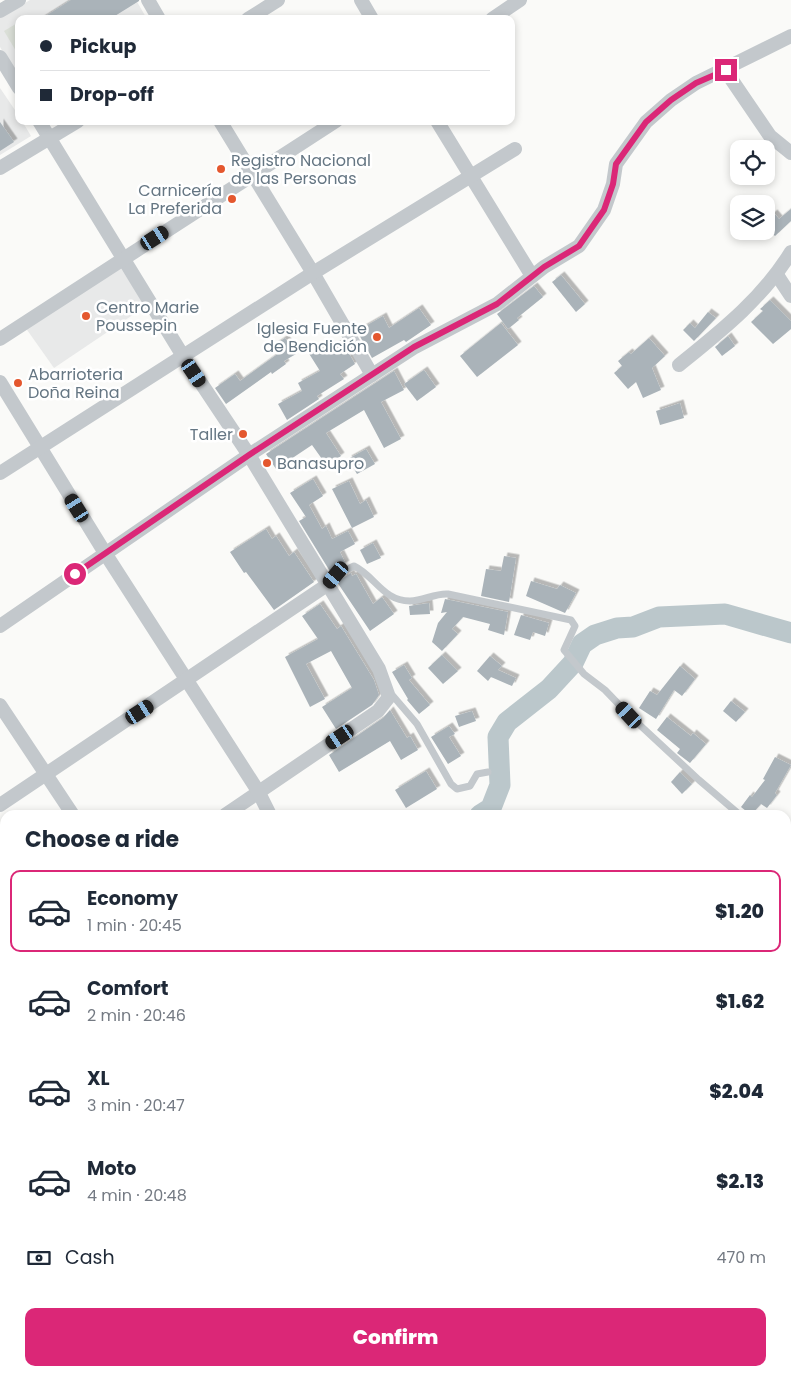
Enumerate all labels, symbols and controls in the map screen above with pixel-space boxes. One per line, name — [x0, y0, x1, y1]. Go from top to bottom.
text: Pickup — [70, 33, 136, 60]
route end — [715, 59, 737, 81]
text: Drop-off — [70, 81, 154, 108]
map controls — [730, 140, 775, 240]
button: locate — [730, 140, 775, 185]
place label: Registro Nacional de las Personas — [231, 149, 371, 190]
marker: Registro Nacional de las Personas — [215, 163, 227, 175]
place label: Carnicería La Preferida — [128, 179, 222, 220]
marker: Carnicería La Preferida — [226, 193, 238, 205]
button: layers — [730, 195, 775, 240]
car — [138, 224, 171, 252]
place label: Centro Marie Poussepin — [96, 296, 199, 337]
marker: Centro Marie Poussepin — [80, 310, 92, 322]
place label: Iglesia Fuente de Bendición — [257, 317, 367, 358]
marker: Iglesia Fuente de Bendición — [371, 331, 383, 343]
car — [179, 356, 208, 390]
place label: Abarrioteria Doña Reina — [28, 363, 123, 404]
marker: Abarrioteria Doña Reina — [12, 377, 24, 389]
place label: Taller — [190, 423, 233, 446]
marker: Taller — [237, 428, 249, 440]
place label: Banasupro — [277, 452, 364, 475]
marker: Banasupro — [261, 457, 273, 469]
car — [62, 491, 91, 525]
car — [320, 559, 351, 591]
route start — [64, 563, 86, 585]
car — [123, 698, 156, 726]
car — [613, 699, 644, 731]
car — [323, 722, 356, 752]
text: Choose a ride — [25, 824, 179, 855]
text: Economy — [87, 885, 178, 912]
icon: car — [27, 889, 72, 934]
text: $1.20 — [715, 898, 764, 925]
text: 1 min · 20:45 — [87, 914, 182, 937]
text: Comfort — [87, 975, 169, 1002]
icon: car — [27, 979, 72, 1024]
text: $1.62 — [715, 988, 764, 1015]
text: 2 min · 20:46 — [87, 1004, 186, 1027]
text: XL — [87, 1065, 110, 1092]
icon: car — [27, 1069, 72, 1114]
text: $2.04 — [709, 1078, 764, 1105]
text: 3 min · 20:47 — [87, 1094, 185, 1117]
text: Moto — [87, 1155, 136, 1182]
icon: car — [27, 1159, 72, 1204]
text: $2.13 — [716, 1168, 764, 1195]
text: 4 min · 20:48 — [87, 1184, 187, 1207]
icon: cash — [25, 1244, 53, 1272]
text: Cash — [65, 1244, 115, 1271]
text: 470 m — [716, 1246, 766, 1269]
button: Confirm — [25, 1308, 766, 1366]

